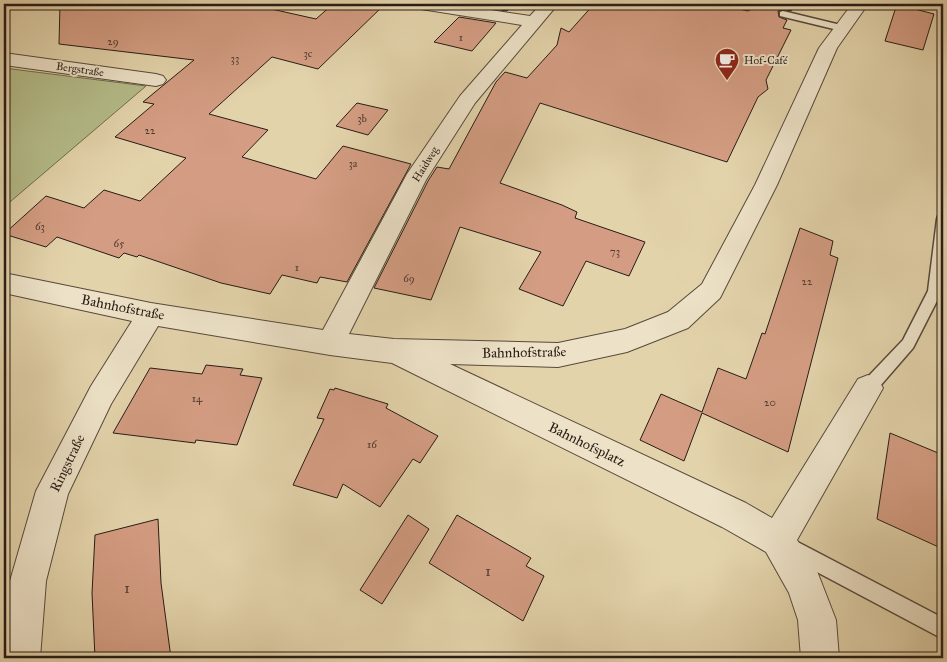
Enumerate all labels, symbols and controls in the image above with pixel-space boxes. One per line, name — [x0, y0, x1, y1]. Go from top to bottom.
house number: 1 — [459, 31, 463, 44]
house number: 29 — [107, 35, 119, 48]
house number: 3c — [303, 47, 313, 60]
cafe icon: Hof-Café — [714, 47, 740, 81]
house number: 33 — [231, 52, 239, 65]
place label: Hof-Café — [744, 54, 788, 67]
street label: Bergstraße — [55, 60, 105, 79]
house number: 3b — [357, 112, 367, 125]
house number: 22 — [145, 124, 156, 137]
street label: Haidweg — [409, 143, 442, 184]
house number: 3a — [348, 157, 358, 170]
house number: 63 — [35, 220, 45, 233]
house number: 65 — [114, 237, 124, 250]
house number: 73 — [610, 245, 620, 258]
house number: 1 — [295, 261, 299, 274]
house number: 69 — [403, 272, 415, 285]
house number: 22 — [802, 275, 813, 288]
street label: Bahnhofstraße — [80, 291, 166, 324]
street label: Bahnhofstraße — [482, 343, 567, 362]
house number: 14 — [192, 392, 203, 405]
house number: 20 — [764, 396, 776, 409]
street label: Bahnhofsplatz — [546, 419, 628, 471]
street label: Ringstraße — [46, 431, 89, 495]
house number: 16 — [367, 438, 377, 451]
house number: 1 — [485, 563, 491, 580]
house number: 1 — [124, 580, 130, 597]

